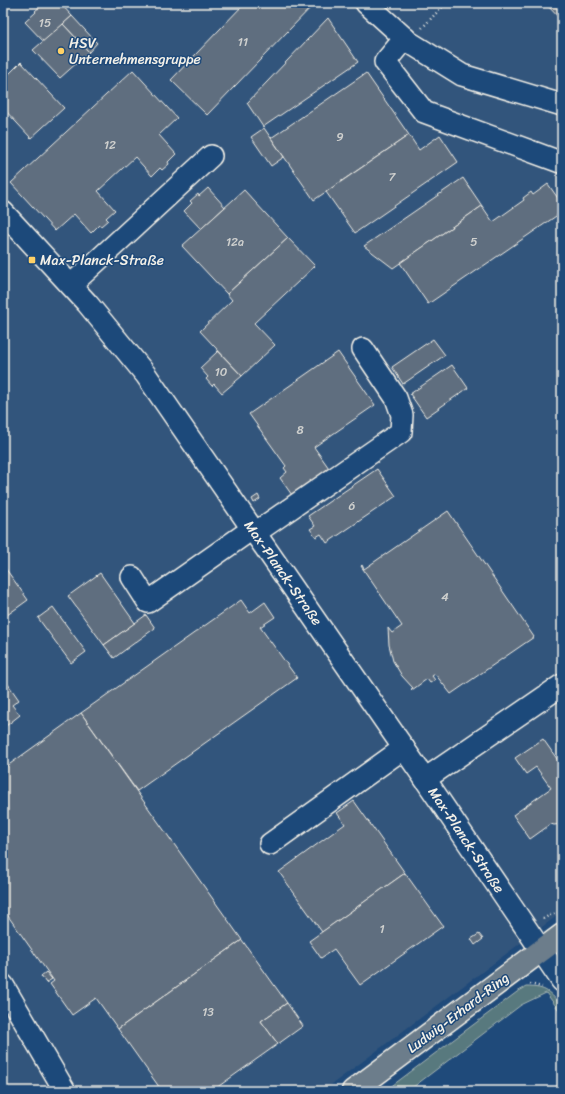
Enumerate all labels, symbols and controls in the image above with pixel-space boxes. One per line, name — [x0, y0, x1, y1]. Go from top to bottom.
house number: 15 — [39, 12, 51, 34]
place label: HSV Unternehmensgruppe — [69, 31, 201, 72]
house number: 11 — [238, 31, 248, 53]
marker: HSV Unternehmensgruppe — [56, 46, 66, 56]
house number: 9 — [336, 126, 344, 148]
house number: 12 — [104, 134, 116, 156]
house number: 7 — [389, 166, 397, 188]
house number: 12a — [226, 231, 244, 253]
house number: 5 — [470, 231, 478, 253]
place label: Max-Planck-Straße — [40, 248, 164, 273]
marker: Max-Planck-Straße — [27, 255, 37, 265]
house number: 10 — [215, 361, 228, 383]
house number: 8 — [296, 419, 304, 441]
house number: 6 — [349, 495, 356, 517]
street label: Max-Planck-Straße — [237, 515, 329, 631]
house number: 4 — [441, 586, 449, 608]
street label: Max-Planck-Straße — [421, 782, 511, 898]
house number: 1 — [379, 918, 385, 940]
street label: Ludwig-Erhard-Ring — [401, 966, 515, 1060]
house number: 13 — [202, 1001, 214, 1023]

